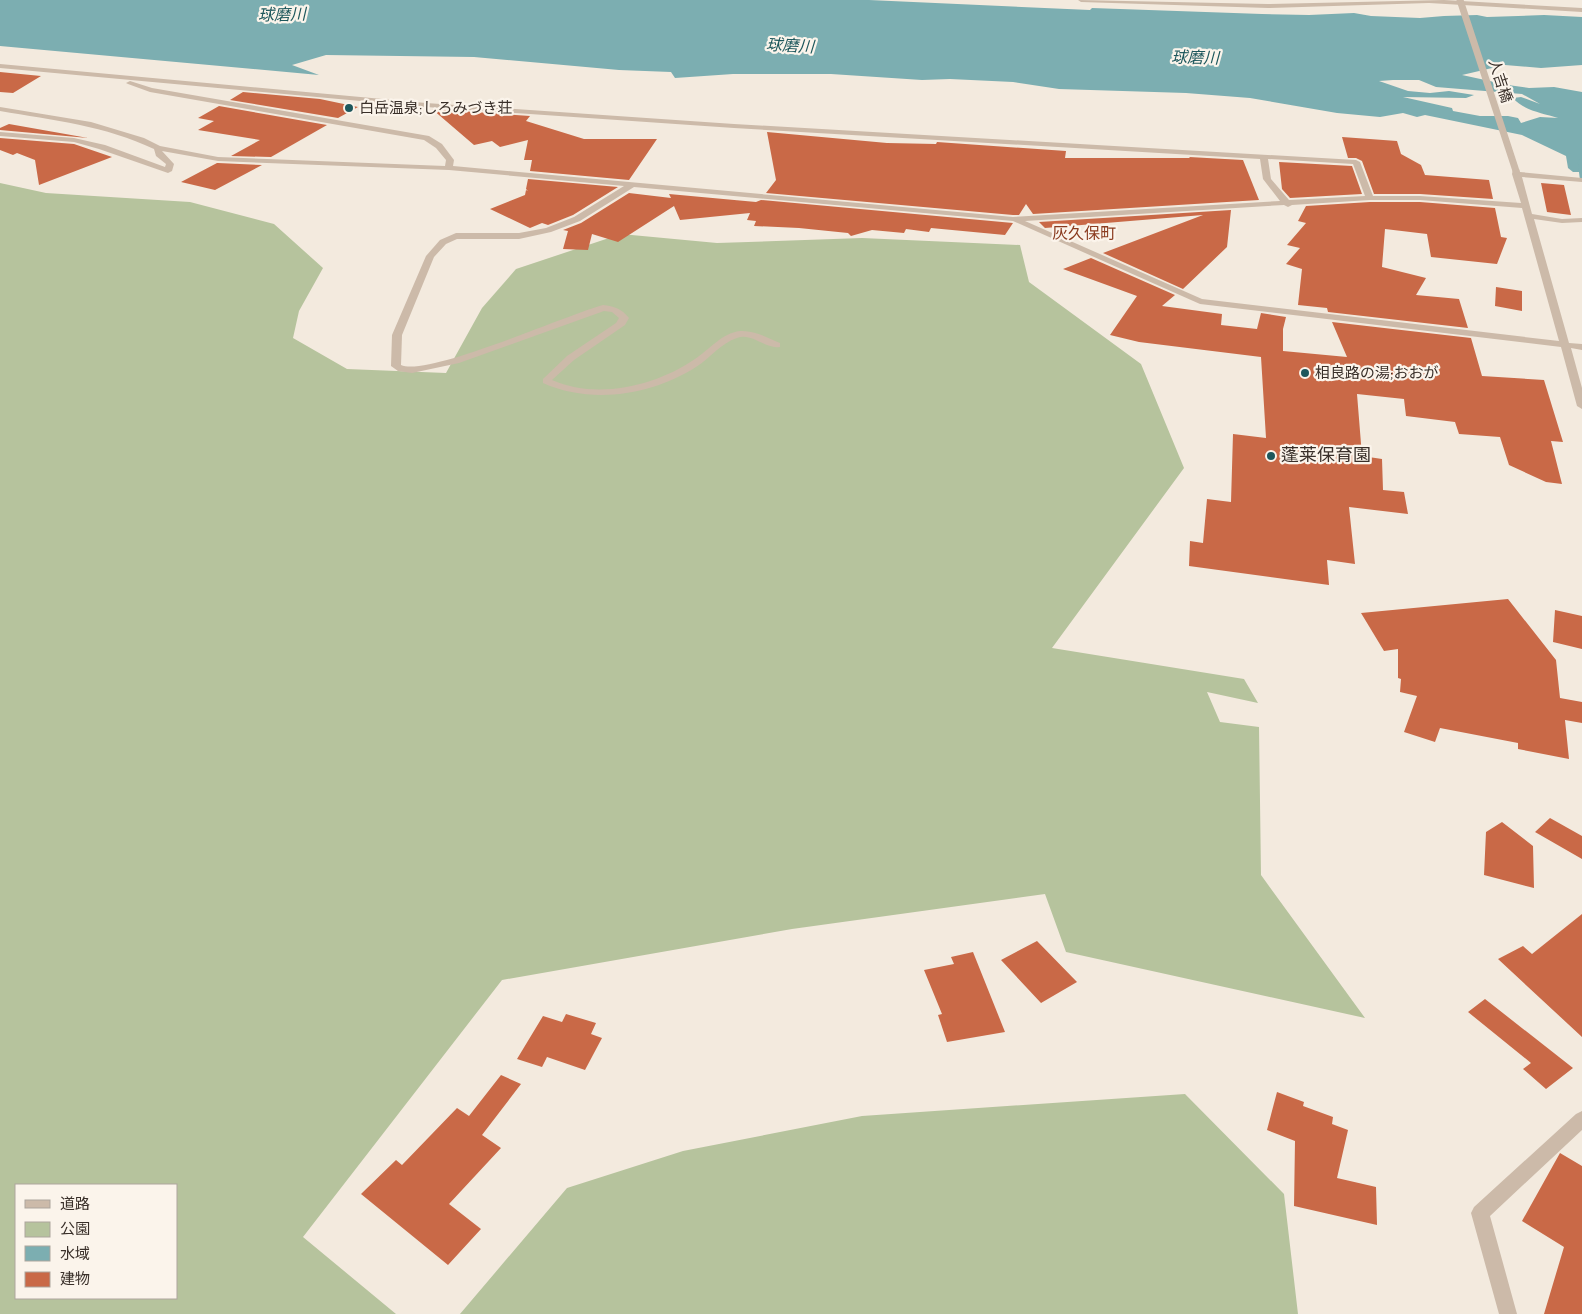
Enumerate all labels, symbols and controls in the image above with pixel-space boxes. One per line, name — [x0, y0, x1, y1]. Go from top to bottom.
water label: 球磨川 — [258, 6, 308, 23]
water label: 球磨川 — [766, 36, 816, 55]
water label: 球磨川 — [1171, 49, 1221, 66]
street label: 人吉橋 — [1486, 57, 1515, 105]
place label: 白岳温泉;しろみづき荘 — [359, 100, 512, 116]
marker: 白岳温泉;しろみづき荘 — [343, 102, 355, 114]
district label: 灰久保町 — [1052, 225, 1116, 242]
place label: 相良路の湯;おおが — [1315, 365, 1438, 381]
marker: 相良路の湯;おおが — [1299, 367, 1311, 379]
place label: 蓬莱保育園 — [1281, 446, 1371, 465]
marker: 蓬莱保育園 — [1265, 450, 1277, 462]
legend — [15, 1184, 178, 1299]
text: 道路 — [60, 1196, 90, 1212]
text: 公園 — [60, 1221, 90, 1237]
text: 水域 — [60, 1246, 90, 1262]
text: 建物 — [60, 1271, 90, 1287]

